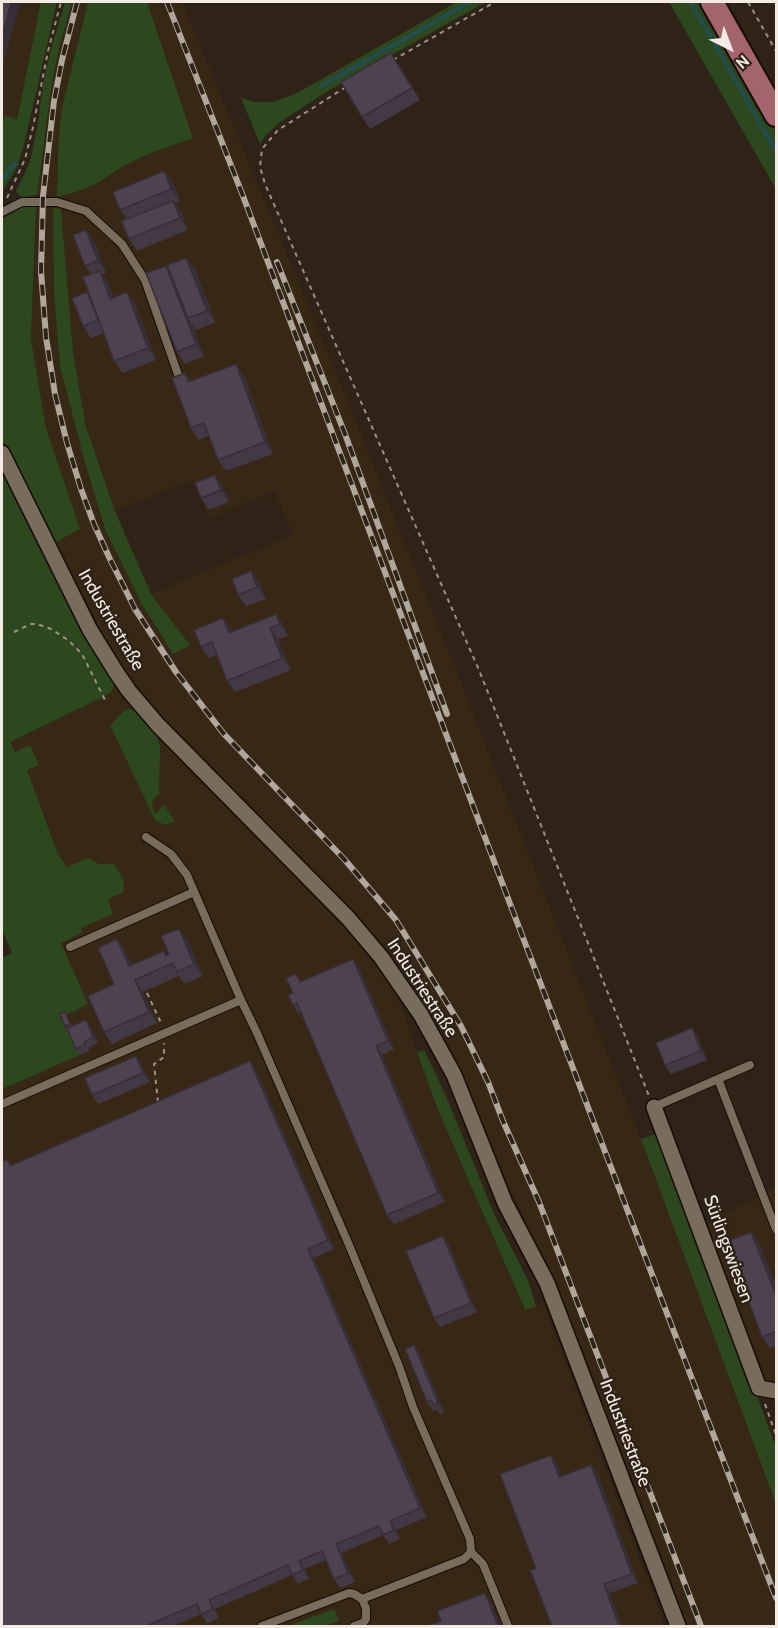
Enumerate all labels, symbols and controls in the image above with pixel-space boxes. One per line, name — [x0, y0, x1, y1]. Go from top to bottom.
north arrow — [700, 18, 760, 78]
text: N — [732, 51, 753, 73]
street label: Industriestraße — [73, 566, 149, 674]
street label: Industriestraße — [382, 935, 462, 1041]
street label: Sürlingswiesen — [699, 1192, 757, 1306]
street label: Industriestraße — [595, 1376, 655, 1490]

